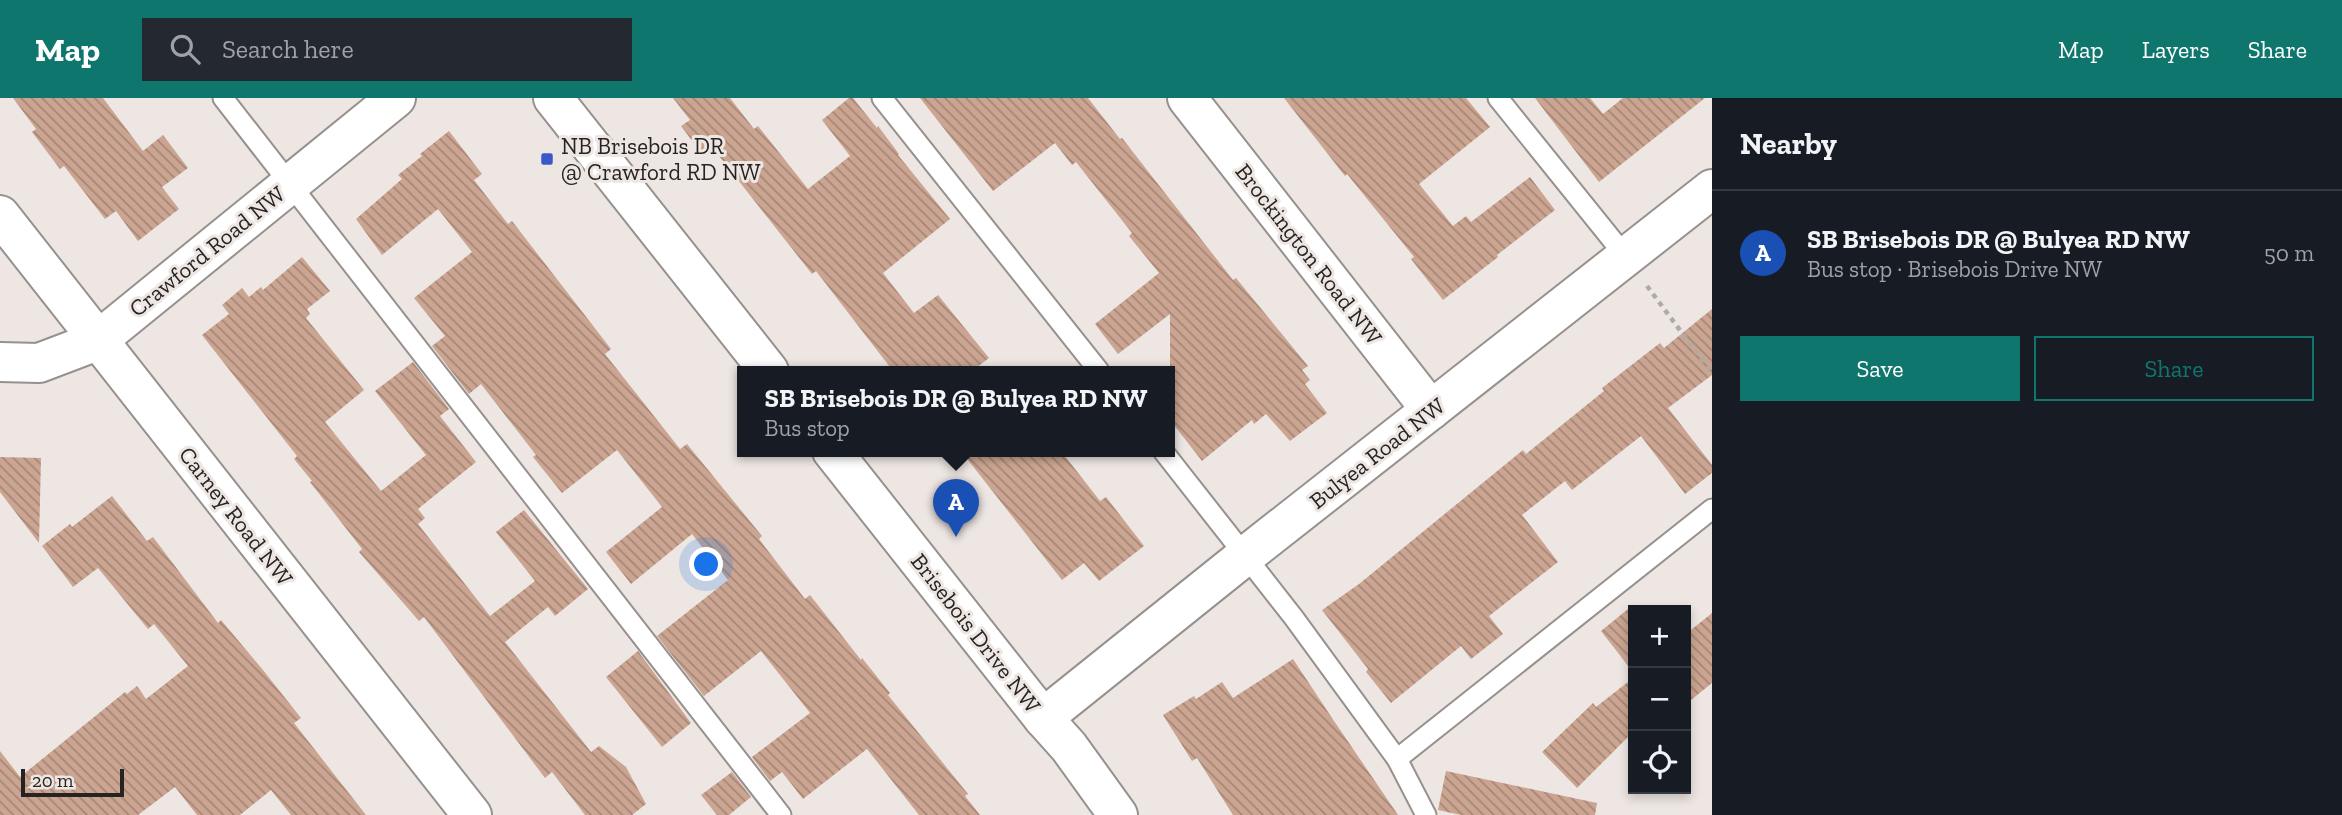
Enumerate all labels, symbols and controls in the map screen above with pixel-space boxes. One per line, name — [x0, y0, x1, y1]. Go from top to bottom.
search box — [142, 18, 632, 81]
text: Map — [35, 30, 100, 69]
icon: search — [166, 30, 204, 68]
text: Search here — [222, 33, 354, 65]
text: Map — [2058, 35, 2104, 64]
text: Layers — [2142, 35, 2210, 64]
text: Share — [2248, 35, 2307, 64]
text: Nearby — [1740, 126, 1837, 162]
place label: NB Brisebois DR @ Crawford RD NW — [561, 132, 761, 186]
marker: NB Brisebois DR @ Crawford RD NW — [539, 151, 555, 167]
street label: Brockington Road NW — [1230, 158, 1389, 350]
street label: Crawford Road NW — [123, 179, 291, 322]
text: SB Brisebois DR @ Bulyea RD NW — [1807, 223, 2190, 255]
text: A — [1755, 239, 1771, 267]
text: 50 m — [2264, 239, 2314, 267]
text: Bus stop · Brisebois Drive NW — [1807, 255, 2102, 283]
button: Save — [1740, 336, 2020, 401]
button: Share — [2034, 336, 2314, 401]
popup — [737, 366, 1175, 457]
text: SB Brisebois DR @ Bulyea RD NW — [765, 382, 1147, 414]
street label: Bulyea Road NW — [1304, 391, 1451, 515]
text: Bus stop — [765, 414, 850, 442]
street label: Carney Road NW — [173, 441, 299, 592]
pin: A — [933, 479, 979, 537]
your location — [689, 547, 723, 581]
street label: Brisebois Drive NW — [905, 548, 1047, 719]
map controls — [1628, 605, 1691, 794]
button: + — [1628, 605, 1691, 668]
button: − — [1628, 668, 1691, 731]
button: locate — [1628, 731, 1691, 794]
scale bar — [21, 766, 124, 798]
text: 20 m — [32, 769, 73, 792]

